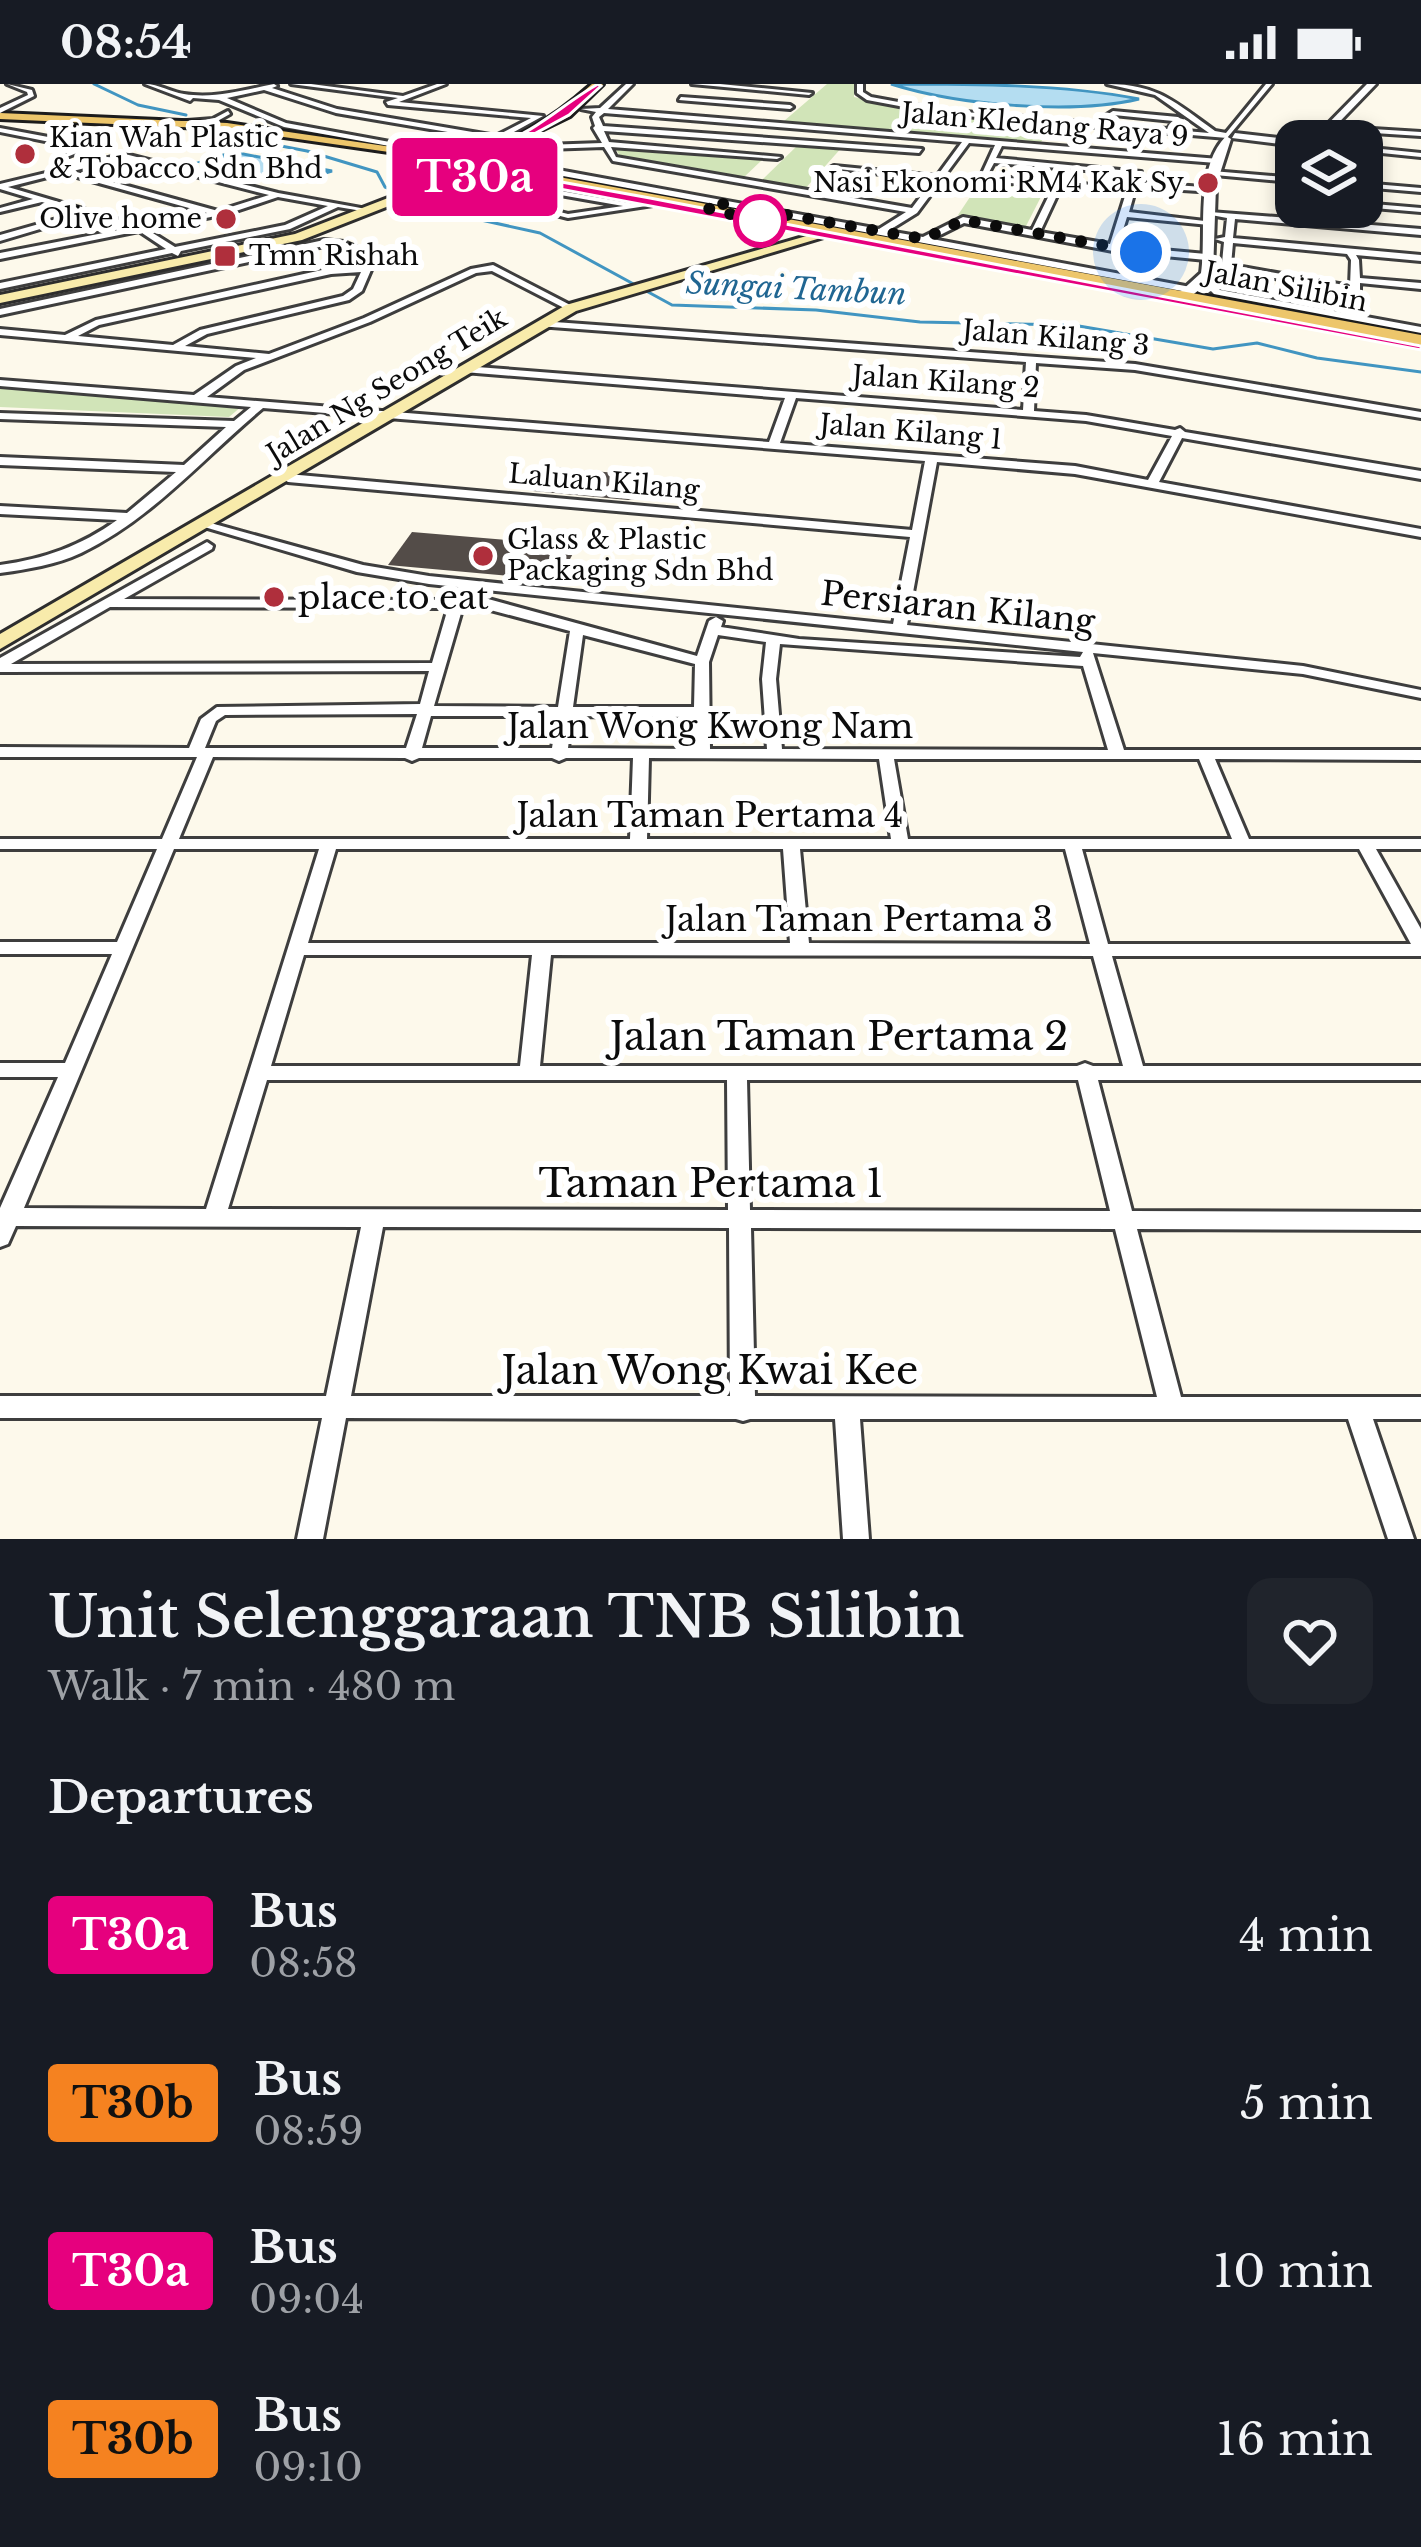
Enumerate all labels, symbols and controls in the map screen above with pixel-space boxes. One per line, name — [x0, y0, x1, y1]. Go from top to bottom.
text: 08:54 — [60, 14, 192, 70]
street label: Jalan Kledang Raya 9 — [897, 95, 1190, 153]
map controls — [1275, 120, 1383, 228]
button: layers — [1275, 120, 1383, 228]
place label: Kian Wah Plastic & Tobacco Sdn Bhd — [49, 121, 322, 185]
line badge: T30a — [391, 138, 559, 216]
marker: Kian Wah Plastic & Tobacco Sdn Bhd — [12, 141, 38, 167]
text: T30a — [416, 151, 534, 203]
place label: Nasi Ekonomi RM4 Kak Sy — [813, 166, 1184, 199]
marker: Nasi Ekonomi RM4 Kak Sy — [1195, 170, 1221, 196]
unlabelled marker — [735, 196, 785, 246]
place label: Olive home — [39, 202, 202, 235]
marker: Olive home — [213, 206, 239, 232]
your location — [1111, 222, 1171, 282]
place label: Tmn Rishah — [249, 239, 419, 272]
marker: Tmn Rishah — [212, 243, 238, 269]
street label: Jalan Silibin — [1199, 254, 1370, 318]
water label: Sungai Tambun — [685, 264, 907, 313]
street label: Jalan Ng Seong Teik — [258, 301, 513, 472]
street label: Jalan Kilang 3 — [958, 313, 1151, 362]
street label: Jalan Kilang 2 — [848, 358, 1041, 405]
street label: Jalan Kilang 1 — [815, 407, 1004, 456]
street label: Laluan Kilang — [507, 457, 702, 506]
place label: Glass & Plastic Packaging Sdn Bhd — [507, 523, 773, 587]
marker: Glass & Plastic Packaging Sdn Bhd — [470, 543, 496, 569]
street label: Persiaran Kilang — [819, 573, 1098, 642]
place label: place to eat — [298, 577, 489, 618]
marker: place to eat — [261, 584, 287, 610]
street label: Jalan Wong Kwong Nam — [503, 706, 913, 747]
street label: Jalan Taman Pertama 4 — [513, 795, 903, 836]
street label: Jalan Taman Pertama 3 — [661, 899, 1053, 940]
street label: Jalan Taman Pertama 2 — [605, 1012, 1068, 1061]
street label: Taman Pertama 1 — [539, 1159, 883, 1208]
street label: Jalan Wong Kwai Kee — [497, 1346, 918, 1395]
button: heart — [1247, 1578, 1373, 1704]
text: Unit Selenggaraan TNB Silibin — [48, 1582, 964, 1652]
text: Walk · 7 min · 480 m — [48, 1662, 455, 1711]
text: Departures — [48, 1769, 314, 1825]
text: Bus — [249, 1883, 338, 1939]
text: 4 min — [1239, 1907, 1373, 1963]
text: T30a — [72, 1909, 189, 1961]
text: 08:58 — [249, 1939, 358, 1988]
text: Bus — [254, 2051, 342, 2107]
text: 5 min — [1240, 2075, 1373, 2131]
text: T30b — [72, 2077, 194, 2129]
text: 08:59 — [254, 2107, 363, 2156]
text: Bus — [249, 2219, 338, 2275]
text: 10 min — [1213, 2243, 1373, 2299]
text: T30a — [72, 2245, 189, 2297]
text: 09:04 — [249, 2275, 364, 2324]
text: Bus — [254, 2387, 342, 2443]
text: 16 min — [1216, 2411, 1373, 2467]
text: T30b — [72, 2413, 194, 2465]
text: 09:10 — [254, 2443, 363, 2492]

